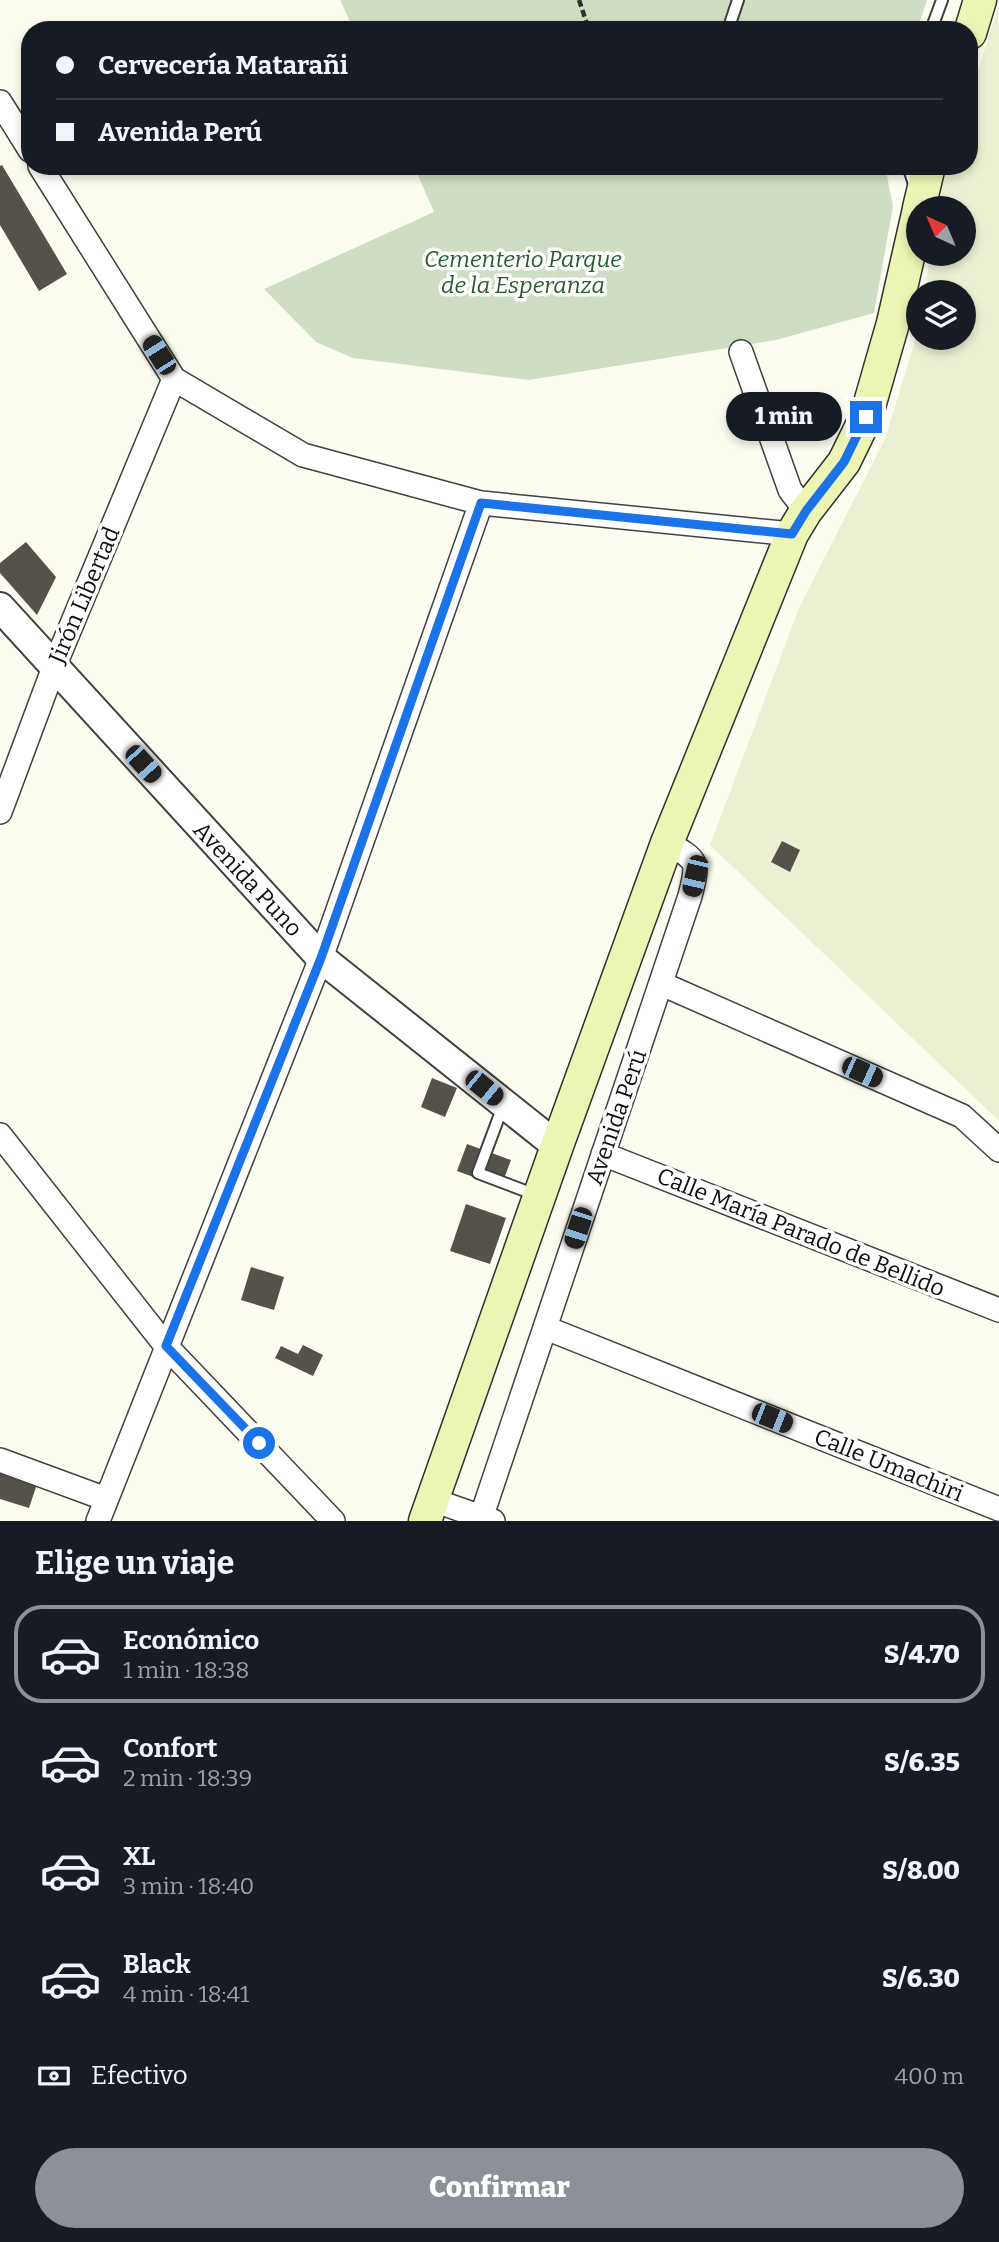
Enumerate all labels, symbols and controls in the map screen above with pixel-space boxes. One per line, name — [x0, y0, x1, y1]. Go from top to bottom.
text: Cervecería Matarañi — [98, 50, 348, 81]
text: Avenida Perú — [98, 117, 262, 148]
north arrow — [906, 196, 976, 266]
map controls — [906, 196, 976, 350]
park label: Cementerio Parque de la Esperanza — [424, 245, 622, 299]
button: layers — [906, 280, 976, 350]
car — [139, 332, 180, 378]
callout: 1 min — [726, 392, 842, 442]
route end — [850, 401, 882, 433]
text: 1 min — [755, 402, 813, 430]
street label: Jirón Libertad — [42, 522, 126, 669]
car — [122, 741, 165, 787]
street label: Avenida Puno — [188, 816, 308, 942]
car — [681, 853, 710, 899]
street label: Avenida Perú — [580, 1045, 652, 1189]
car — [839, 1054, 886, 1090]
car — [462, 1067, 507, 1109]
street label: Calle María Parado de Bellido — [653, 1161, 949, 1303]
car — [562, 1205, 595, 1251]
car — [749, 1400, 796, 1436]
street label: Calle Umachiri — [810, 1422, 968, 1508]
route start — [243, 1427, 275, 1459]
text: Elige un viaje — [35, 1544, 234, 1582]
icon: car — [39, 1623, 102, 1686]
text: Económico — [123, 1625, 259, 1656]
text: S/4.70 — [884, 1639, 960, 1670]
text: 1 min · 18:38 — [123, 1656, 249, 1684]
icon: car — [39, 1731, 102, 1794]
text: Confort — [123, 1733, 218, 1764]
text: S/6.35 — [884, 1747, 960, 1778]
text: 2 min · 18:39 — [123, 1764, 252, 1792]
icon: car — [39, 1839, 102, 1902]
text: XL — [123, 1841, 155, 1872]
text: S/8.00 — [882, 1855, 960, 1886]
text: 3 min · 18:40 — [123, 1872, 254, 1900]
icon: car — [39, 1947, 102, 2010]
text: Black — [123, 1949, 191, 1980]
text: S/6.30 — [882, 1963, 960, 1994]
text: 4 min · 18:41 — [123, 1980, 249, 2008]
icon: cash — [35, 2057, 73, 2095]
text: Efectivo — [91, 2060, 188, 2091]
text: 400 m — [895, 2062, 964, 2090]
button: Confirmar — [35, 2148, 964, 2228]

